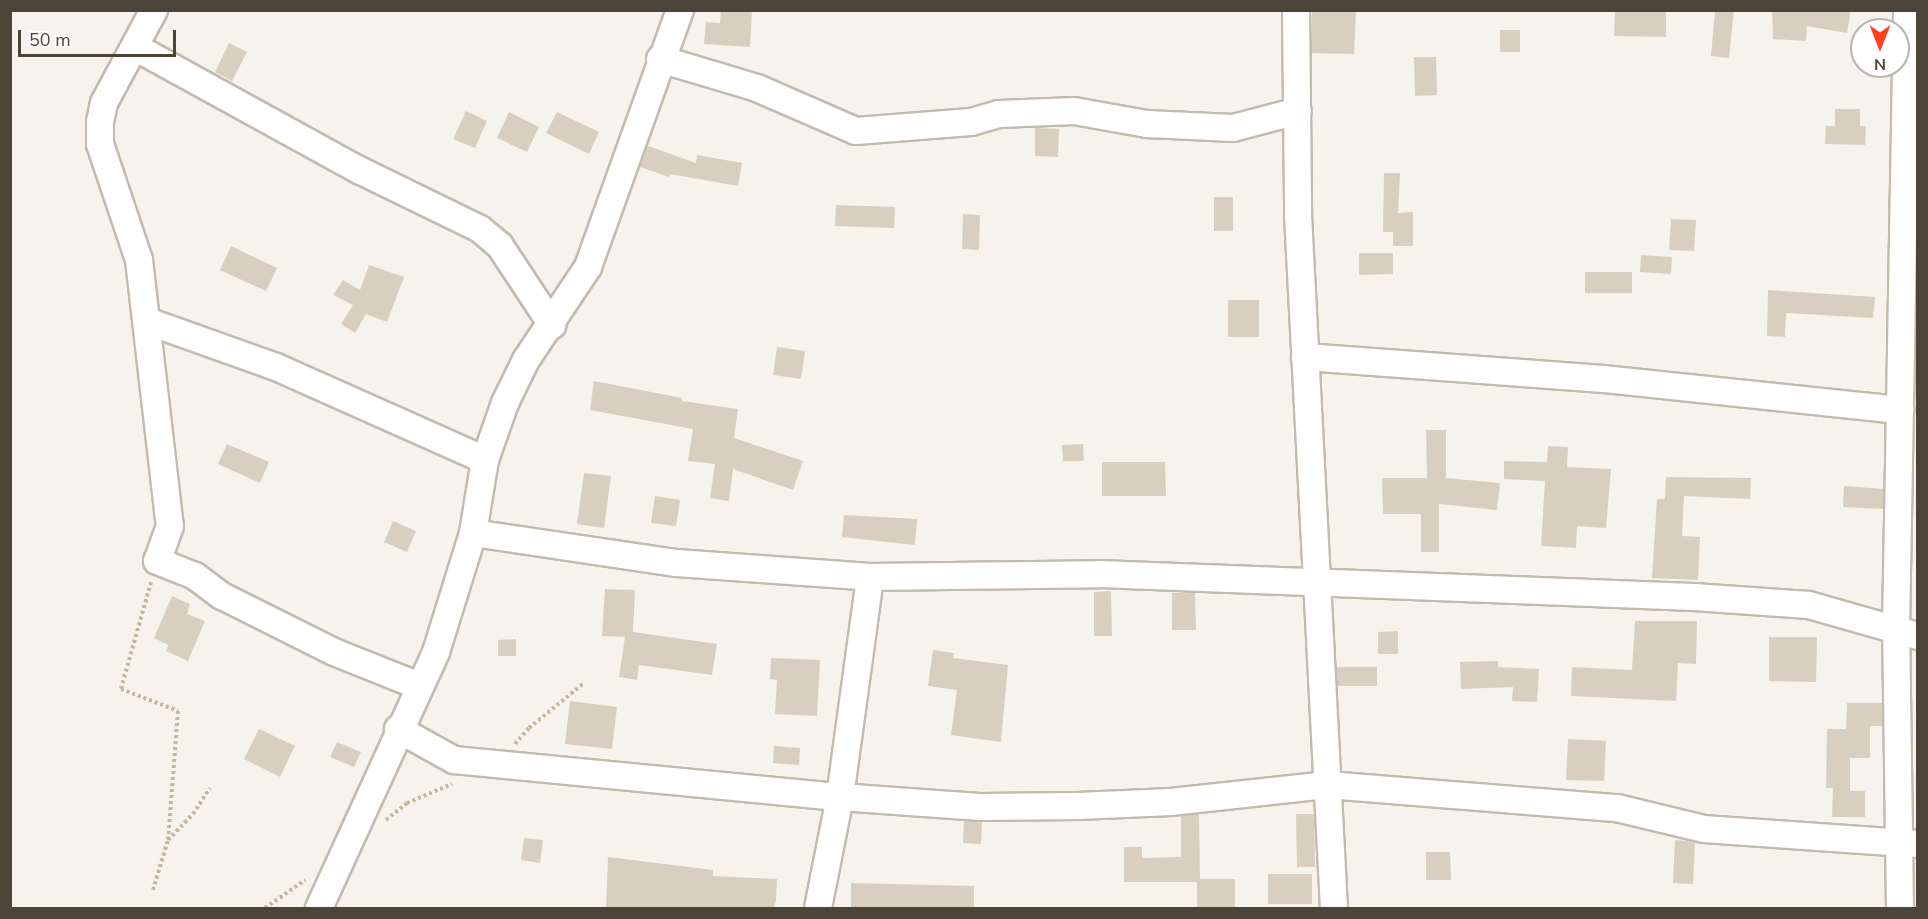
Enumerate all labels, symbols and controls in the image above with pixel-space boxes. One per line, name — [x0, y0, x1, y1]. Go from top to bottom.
scale bar — [21, 18, 178, 56]
north arrow — [1850, 18, 1910, 78]
text: 50 m — [29, 28, 71, 52]
text: N — [1874, 53, 1886, 75]

